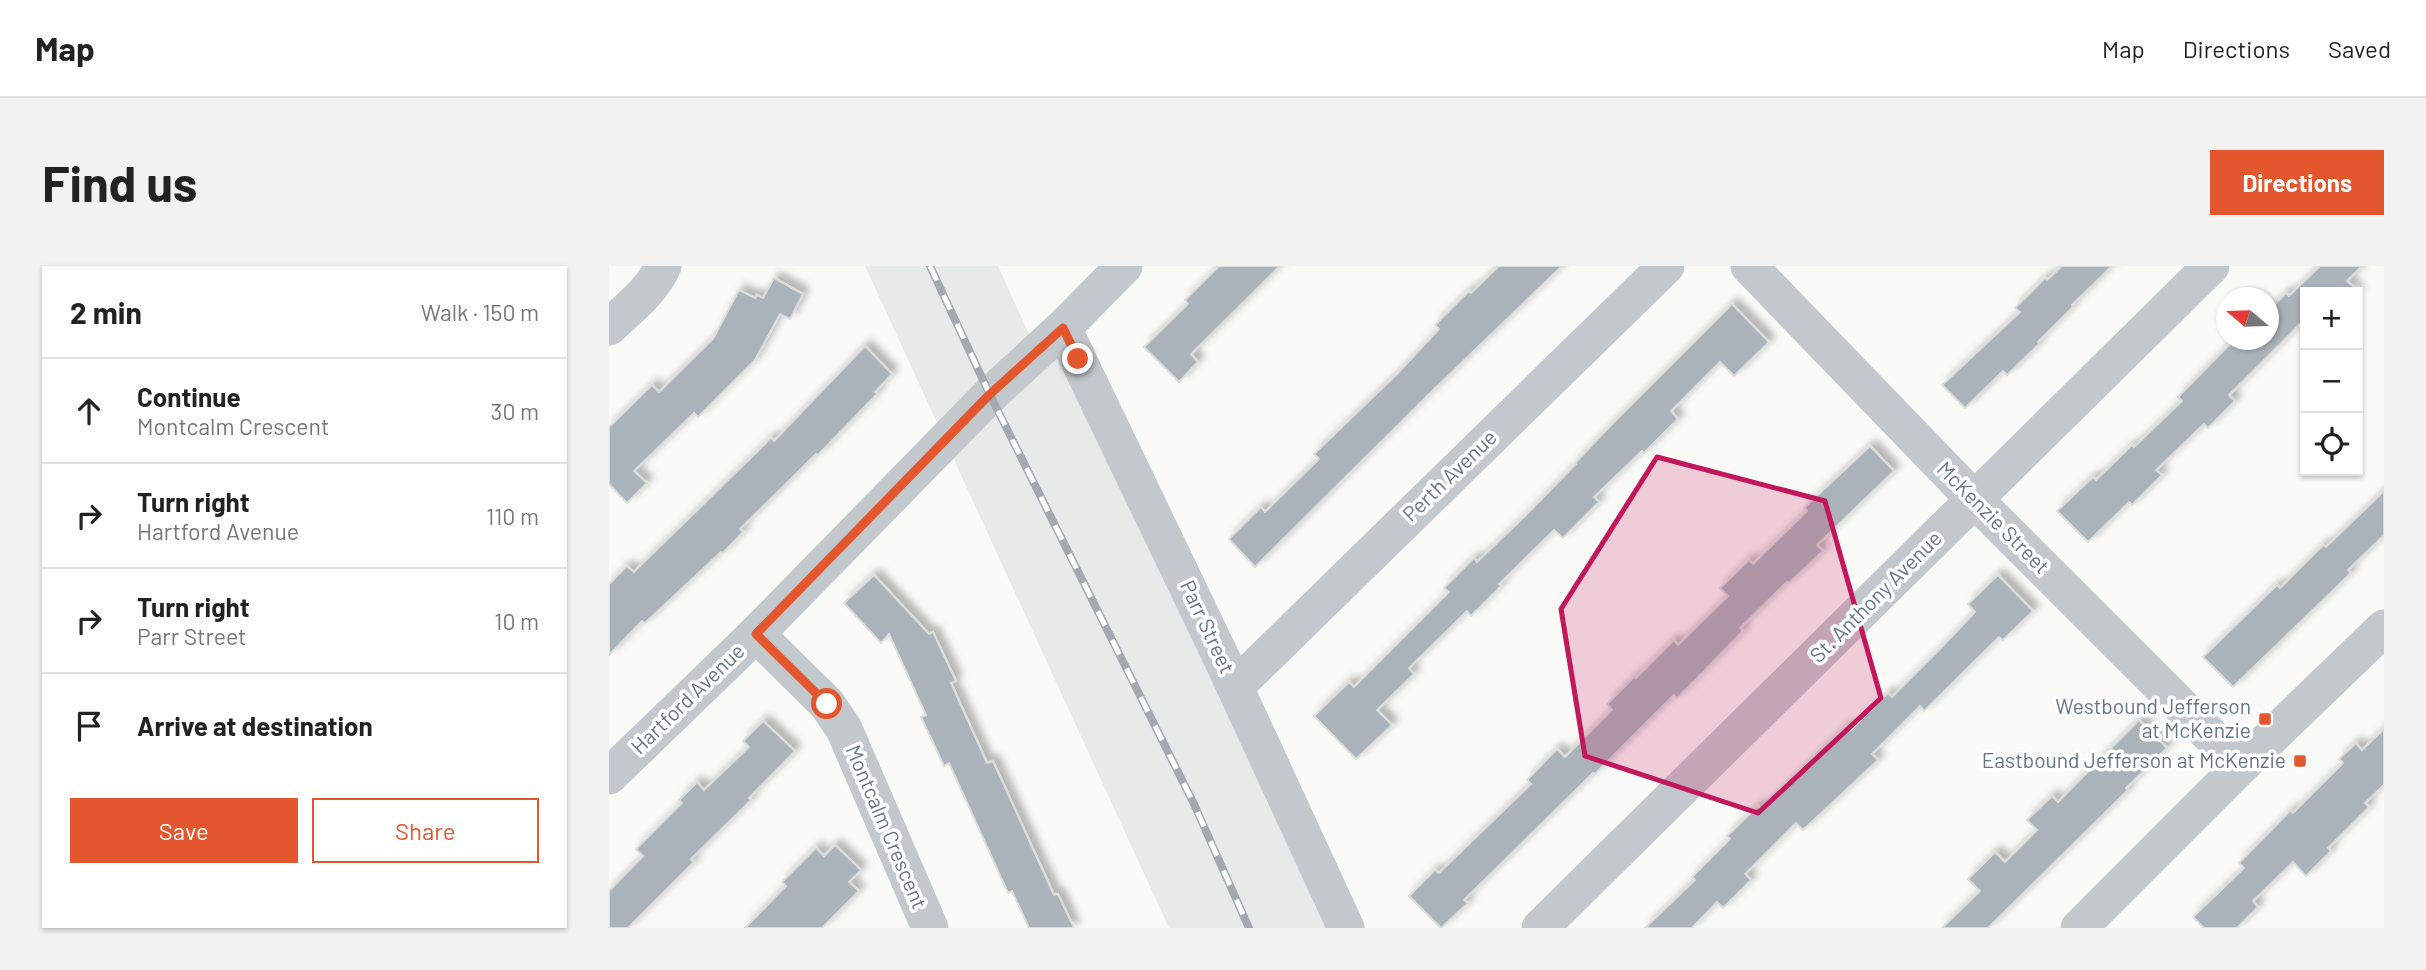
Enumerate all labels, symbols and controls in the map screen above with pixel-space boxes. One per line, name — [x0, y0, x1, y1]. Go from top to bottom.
text: Map — [35, 28, 95, 68]
text: Map — [2102, 34, 2145, 63]
text: Directions — [2183, 34, 2290, 63]
text: Saved — [2328, 34, 2391, 63]
button: Directions — [2210, 150, 2384, 215]
text: Find us — [42, 153, 197, 212]
north arrow — [2216, 287, 2279, 350]
map controls — [2300, 287, 2363, 476]
button: + — [2300, 287, 2363, 350]
text: 2 min — [70, 294, 142, 330]
text: Walk · 150 m — [421, 298, 539, 326]
route end — [1062, 343, 1093, 374]
button: − — [2300, 350, 2363, 413]
text: Continue — [137, 381, 241, 412]
icon: ahead — [70, 392, 108, 430]
text: 30 m — [491, 397, 539, 425]
text: Montcalm Crescent — [137, 412, 329, 440]
button: locate — [2300, 413, 2363, 476]
street label: Perth Avenue — [1397, 424, 1501, 526]
street label: McKenzie Street — [1933, 456, 2055, 578]
text: Turn right — [137, 486, 250, 517]
icon: right — [70, 497, 108, 535]
text: 110 m — [486, 502, 539, 530]
text: Hartford Avenue — [137, 517, 299, 545]
street label: St. Anthony Avenue — [1804, 525, 1946, 667]
street label: Parr Street — [1176, 576, 1241, 677]
text: Turn right — [137, 591, 250, 622]
icon: right — [70, 602, 108, 640]
text: 10 m — [494, 607, 539, 635]
text: Parr Street — [137, 622, 246, 650]
street label: Hartford Avenue — [625, 638, 749, 758]
route start — [811, 688, 842, 719]
place label: Westbound Jefferson at McKenzie — [2055, 693, 2251, 742]
icon: arrive — [70, 707, 108, 745]
text: Arrive at destination — [137, 710, 373, 741]
marker: Westbound Jefferson at McKenzie — [2257, 711, 2273, 727]
street label: Montcalm Crescent — [842, 741, 933, 912]
place label: Eastbound Jefferson at McKenzie — [1982, 747, 2286, 772]
marker: Eastbound Jefferson at McKenzie — [2292, 753, 2308, 769]
button: Save — [70, 798, 298, 863]
button: Share — [312, 798, 539, 863]

